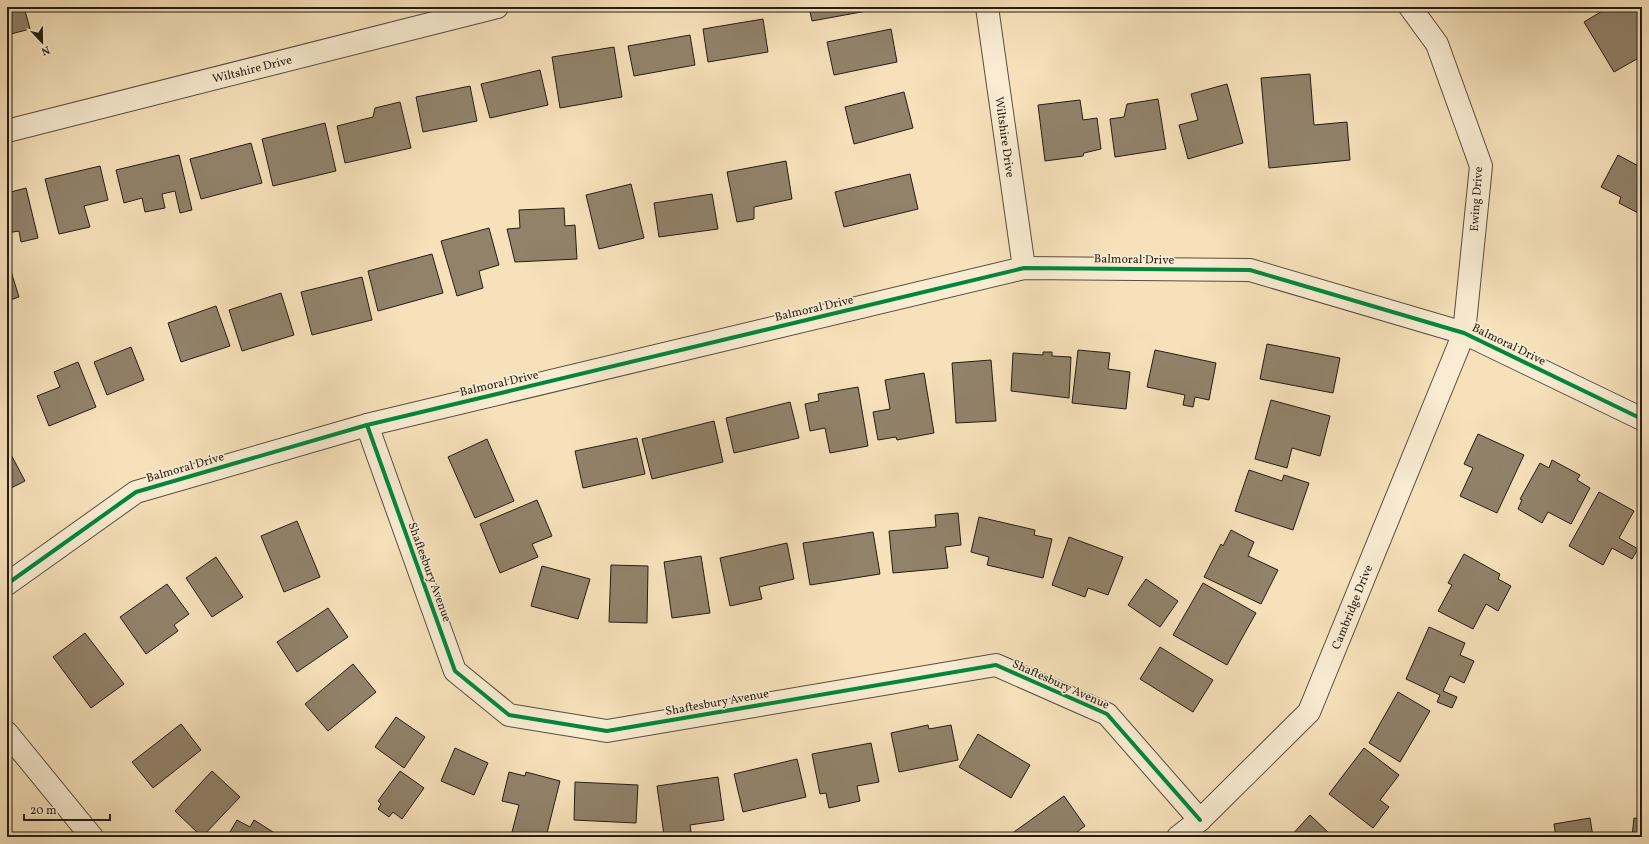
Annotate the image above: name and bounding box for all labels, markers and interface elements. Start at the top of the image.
north arrow [22,22,62,62]
text: N [39,41,52,58]
street label: Wiltshire Drive [211,52,294,88]
street label: Wiltshire Drive [990,96,1018,179]
street label: Ewing Drive [1467,166,1487,232]
street label: Balmoral Drive [1094,251,1175,269]
street label: Balmoral Drive [773,292,855,326]
street label: Balmoral Drive [1469,320,1548,370]
street label: Balmoral Drive [458,367,540,401]
street label: Balmoral Drive [144,449,226,487]
street label: Shaftesbury Avenue [404,520,455,625]
street label: Cambridge Drive [1329,562,1377,652]
street label: Shaftesbury Avenue [1009,656,1112,714]
street label: Shaftesbury Avenue [664,686,771,720]
scale bar [24,796,110,822]
text: 20 m [30,803,57,819]

